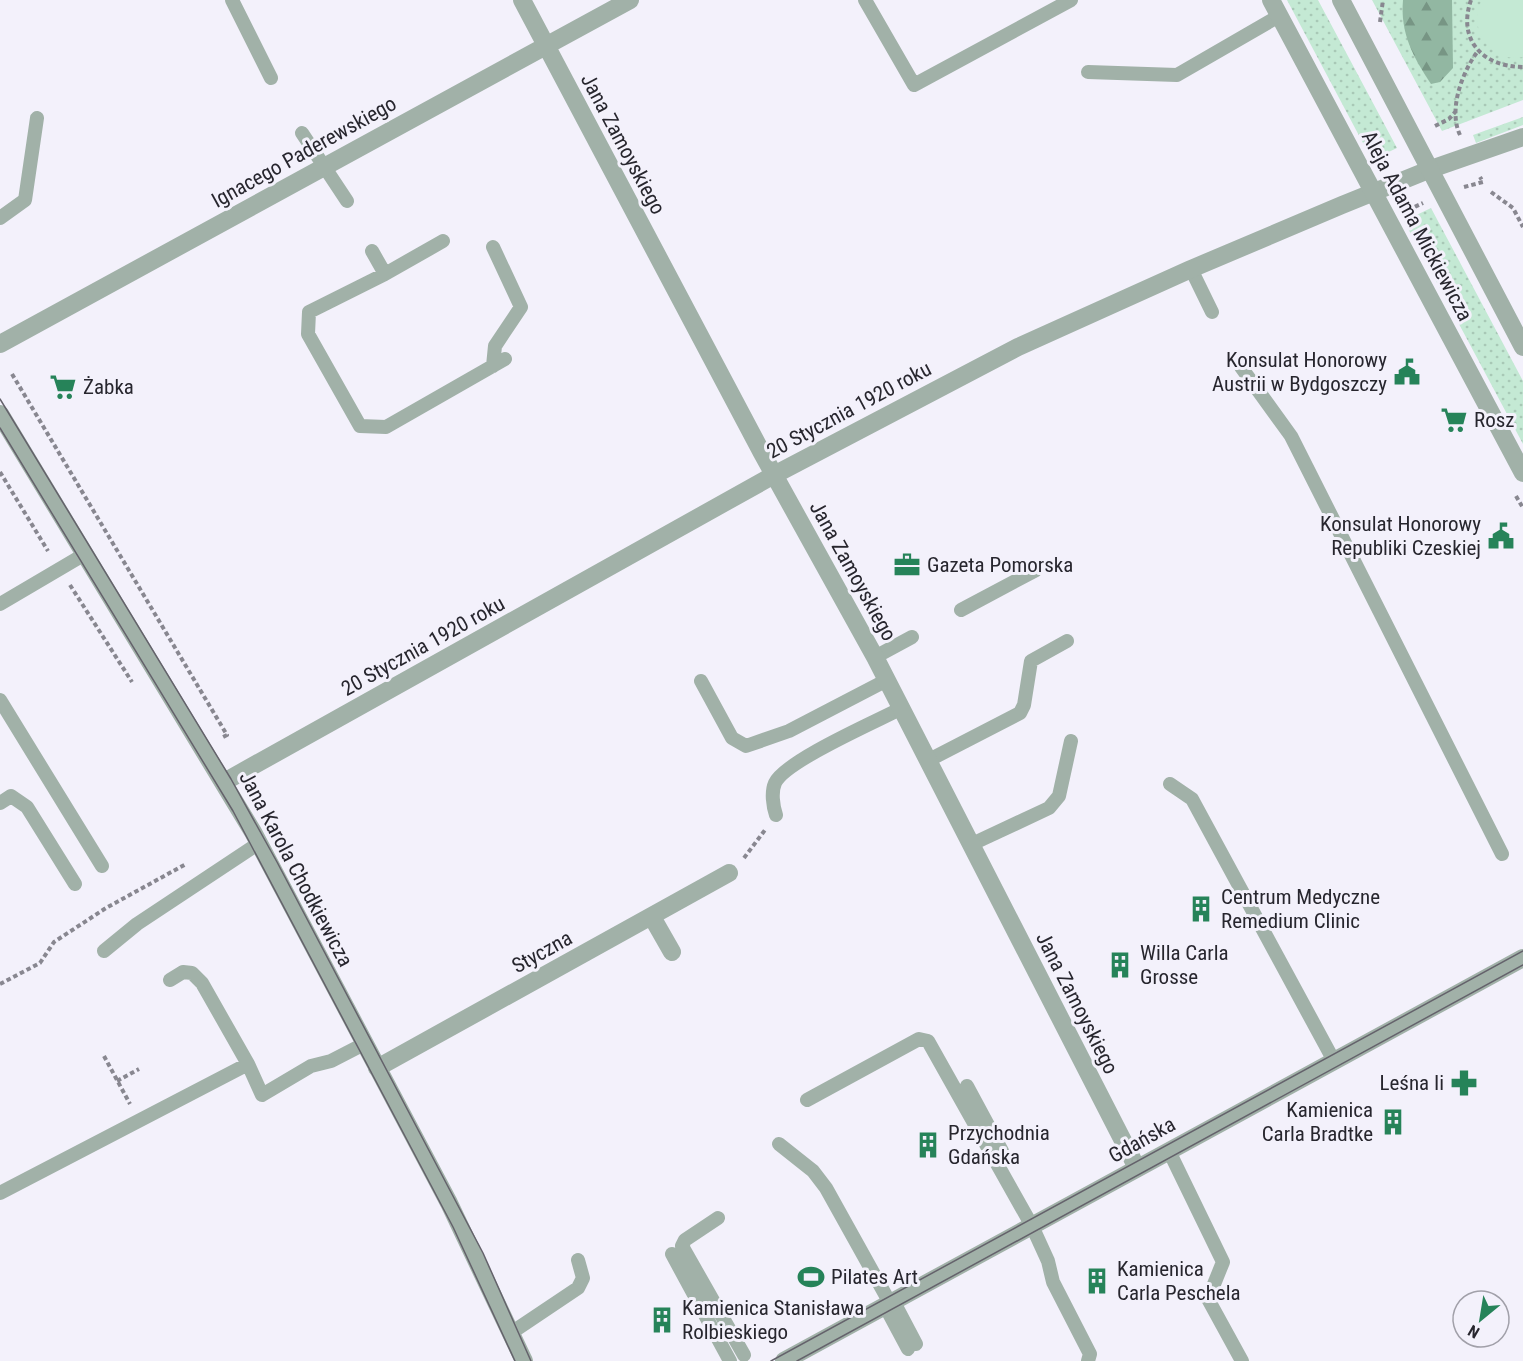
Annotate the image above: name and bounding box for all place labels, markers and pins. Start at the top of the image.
place label: Konsulat Honorowy Austrii w Bydgoszczy [1212,348,1387,396]
public building icon: Konsulat Honorowy Austrii w Bydgoszczy [1392,357,1422,387]
supermarket icon: Żabka [48,372,78,402]
place label: Żabka [83,375,134,399]
supermarket icon: Rosz [1439,405,1469,435]
place label: Rosz [1474,408,1514,432]
place label: Konsulat Honorowy Republiki Czeskiej [1320,512,1481,560]
public building icon: Konsulat Honorowy Republiki Czeskiej [1486,521,1516,551]
office icon: Gazeta Pomorska [892,550,922,580]
place label: Gazeta Pomorska [927,553,1073,577]
place label: Centrum Medyczne Remedium Clinic [1221,885,1380,933]
building icon: Centrum Medyczne Remedium Clinic [1186,894,1216,924]
place label: Willa Carla Grosse [1140,941,1229,989]
building icon: Willa Carla Grosse [1105,950,1135,980]
pharmacy icon: Leśna Ii [1449,1068,1479,1098]
place label: Leśna Ii [1379,1071,1444,1095]
place label: Kamienica Carla Bradtke [1262,1098,1373,1146]
building icon: Kamienica Carla Bradtke [1378,1107,1408,1137]
place label: Przychodnia Gdańska [948,1121,1050,1169]
building icon: Przychodnia Gdańska [913,1130,943,1160]
place label: Kamienica Carla Peschela [1117,1257,1241,1305]
sports icon: Pilates Art [796,1262,826,1292]
place label: Pilates Art [831,1265,918,1289]
building icon: Kamienica Carla Peschela [1082,1266,1112,1296]
place label: Kamienica Stanisława Rolbieskiego [682,1296,864,1344]
building icon: Kamienica Stanisława Rolbieskiego [647,1305,677,1335]

